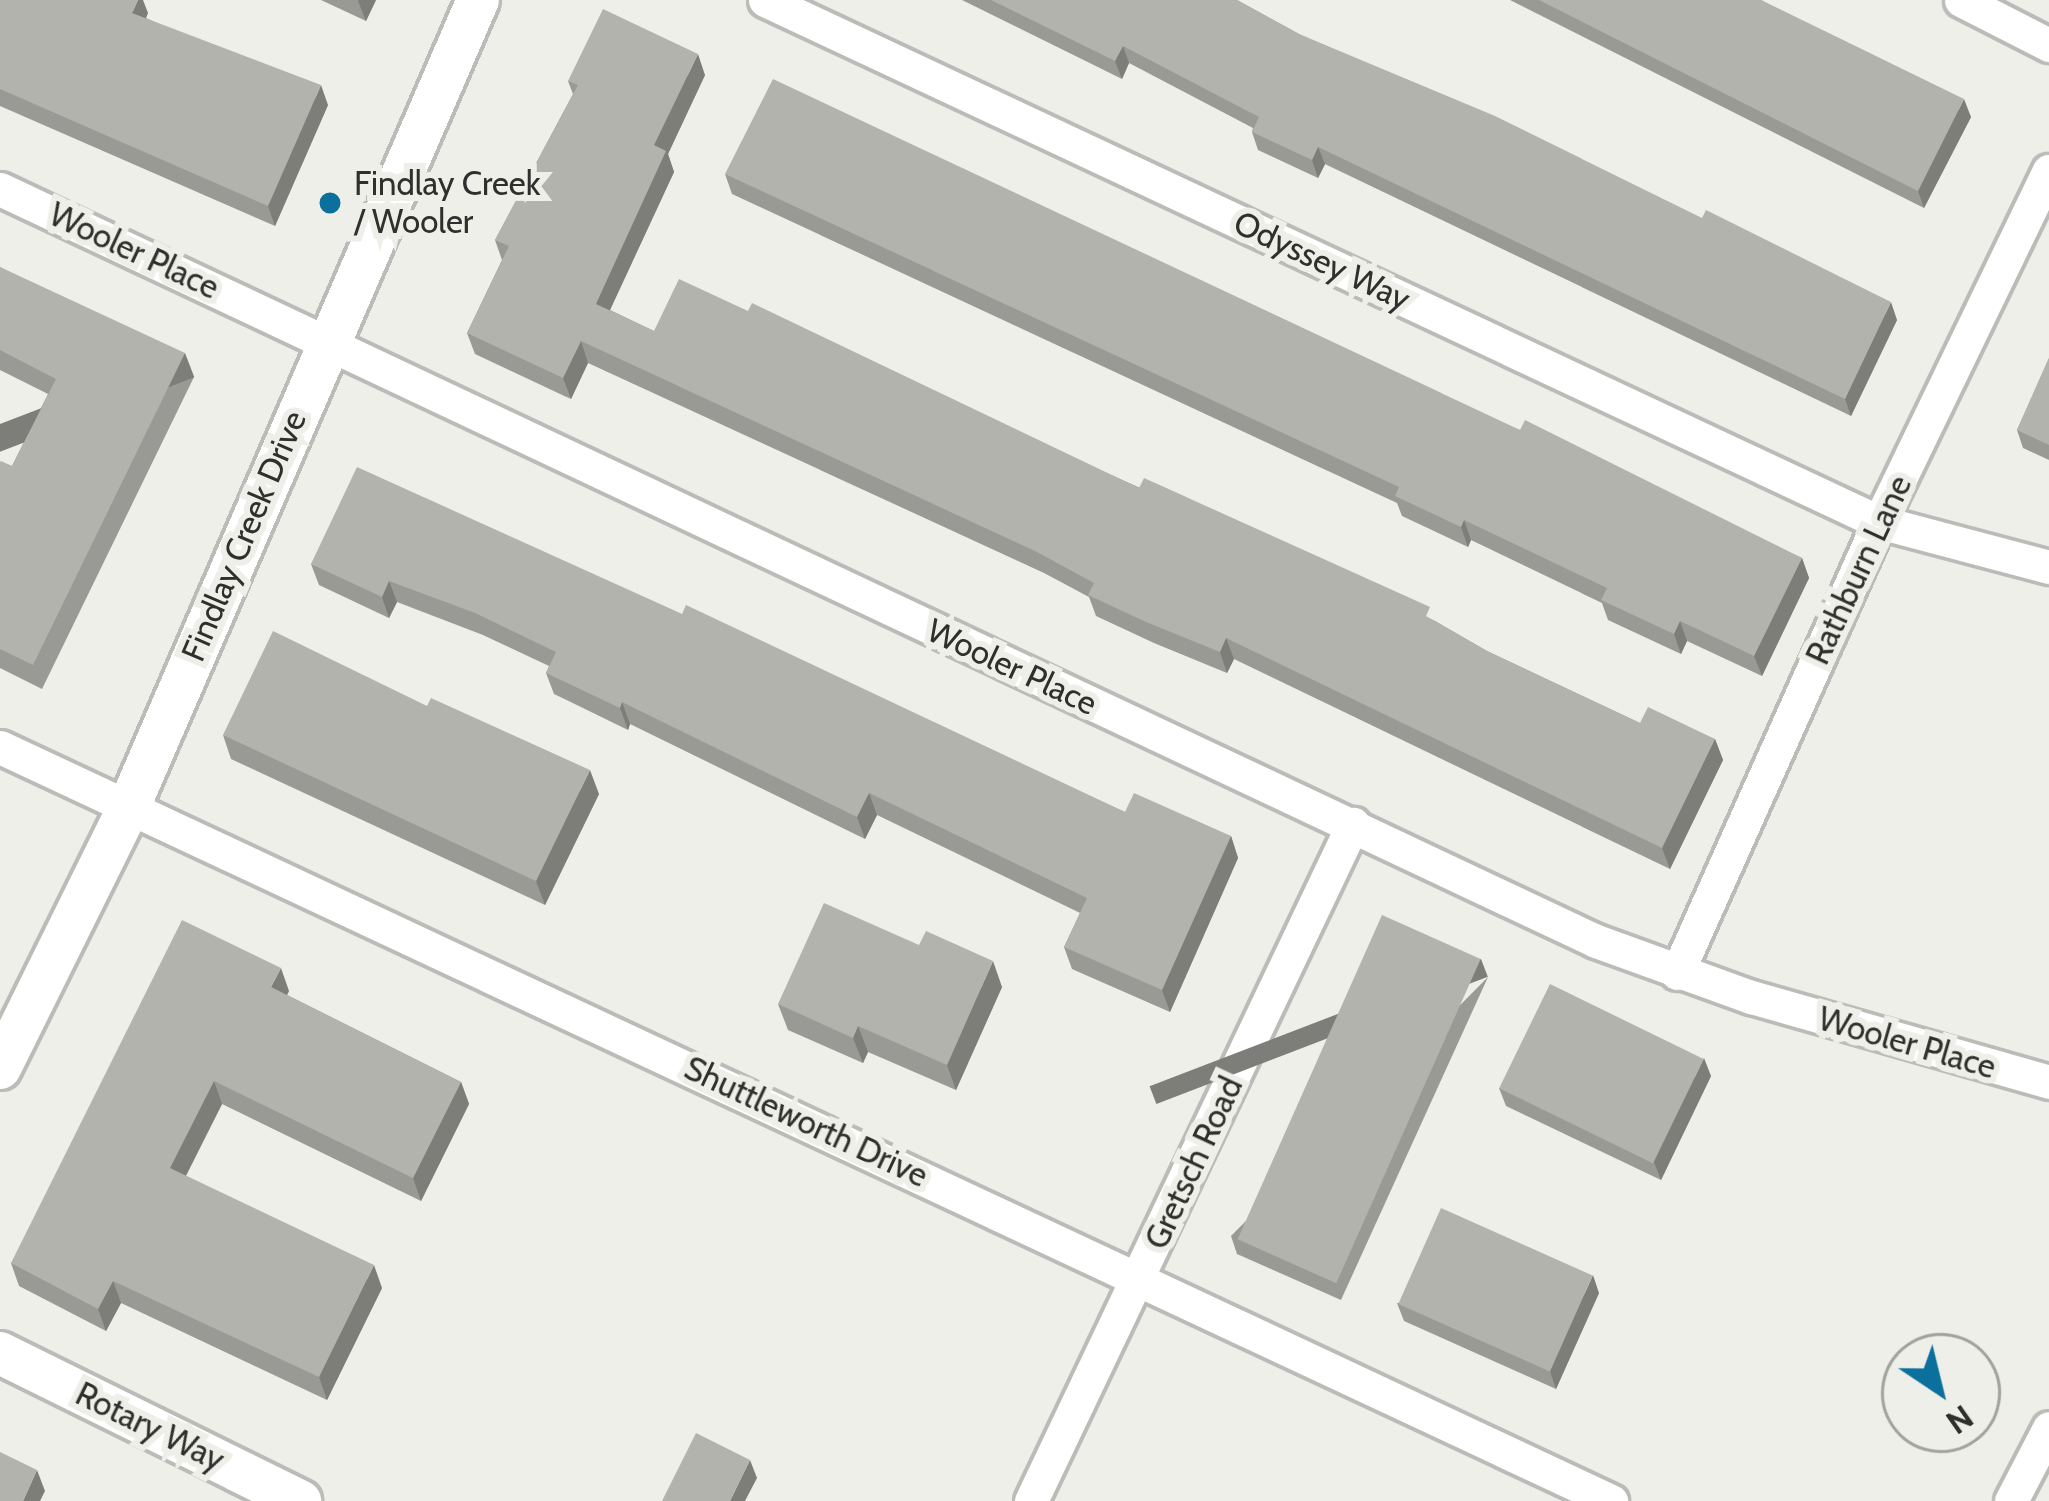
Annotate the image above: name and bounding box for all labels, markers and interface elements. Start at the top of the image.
place label: Findlay Creek / Wooler [354,164,541,242]
marker: Findlay Creek / Wooler [317,190,343,216]
street label: Wooler Place [43,194,225,308]
street label: Odyssey Way [1228,203,1416,319]
street label: Findlay Creek Drive [173,405,315,667]
street label: Rathburn Lane [1798,469,1920,671]
street label: Wooler Place [921,610,1103,724]
street label: Wooler Place [1814,999,2000,1087]
street label: Shuttleworth Drive [678,1048,934,1196]
street label: Gretsch Road [1137,1071,1251,1255]
north arrow [1881,1333,2001,1453]
street label: Rotary Way [69,1374,231,1480]
text: N [1939,1397,1981,1443]

